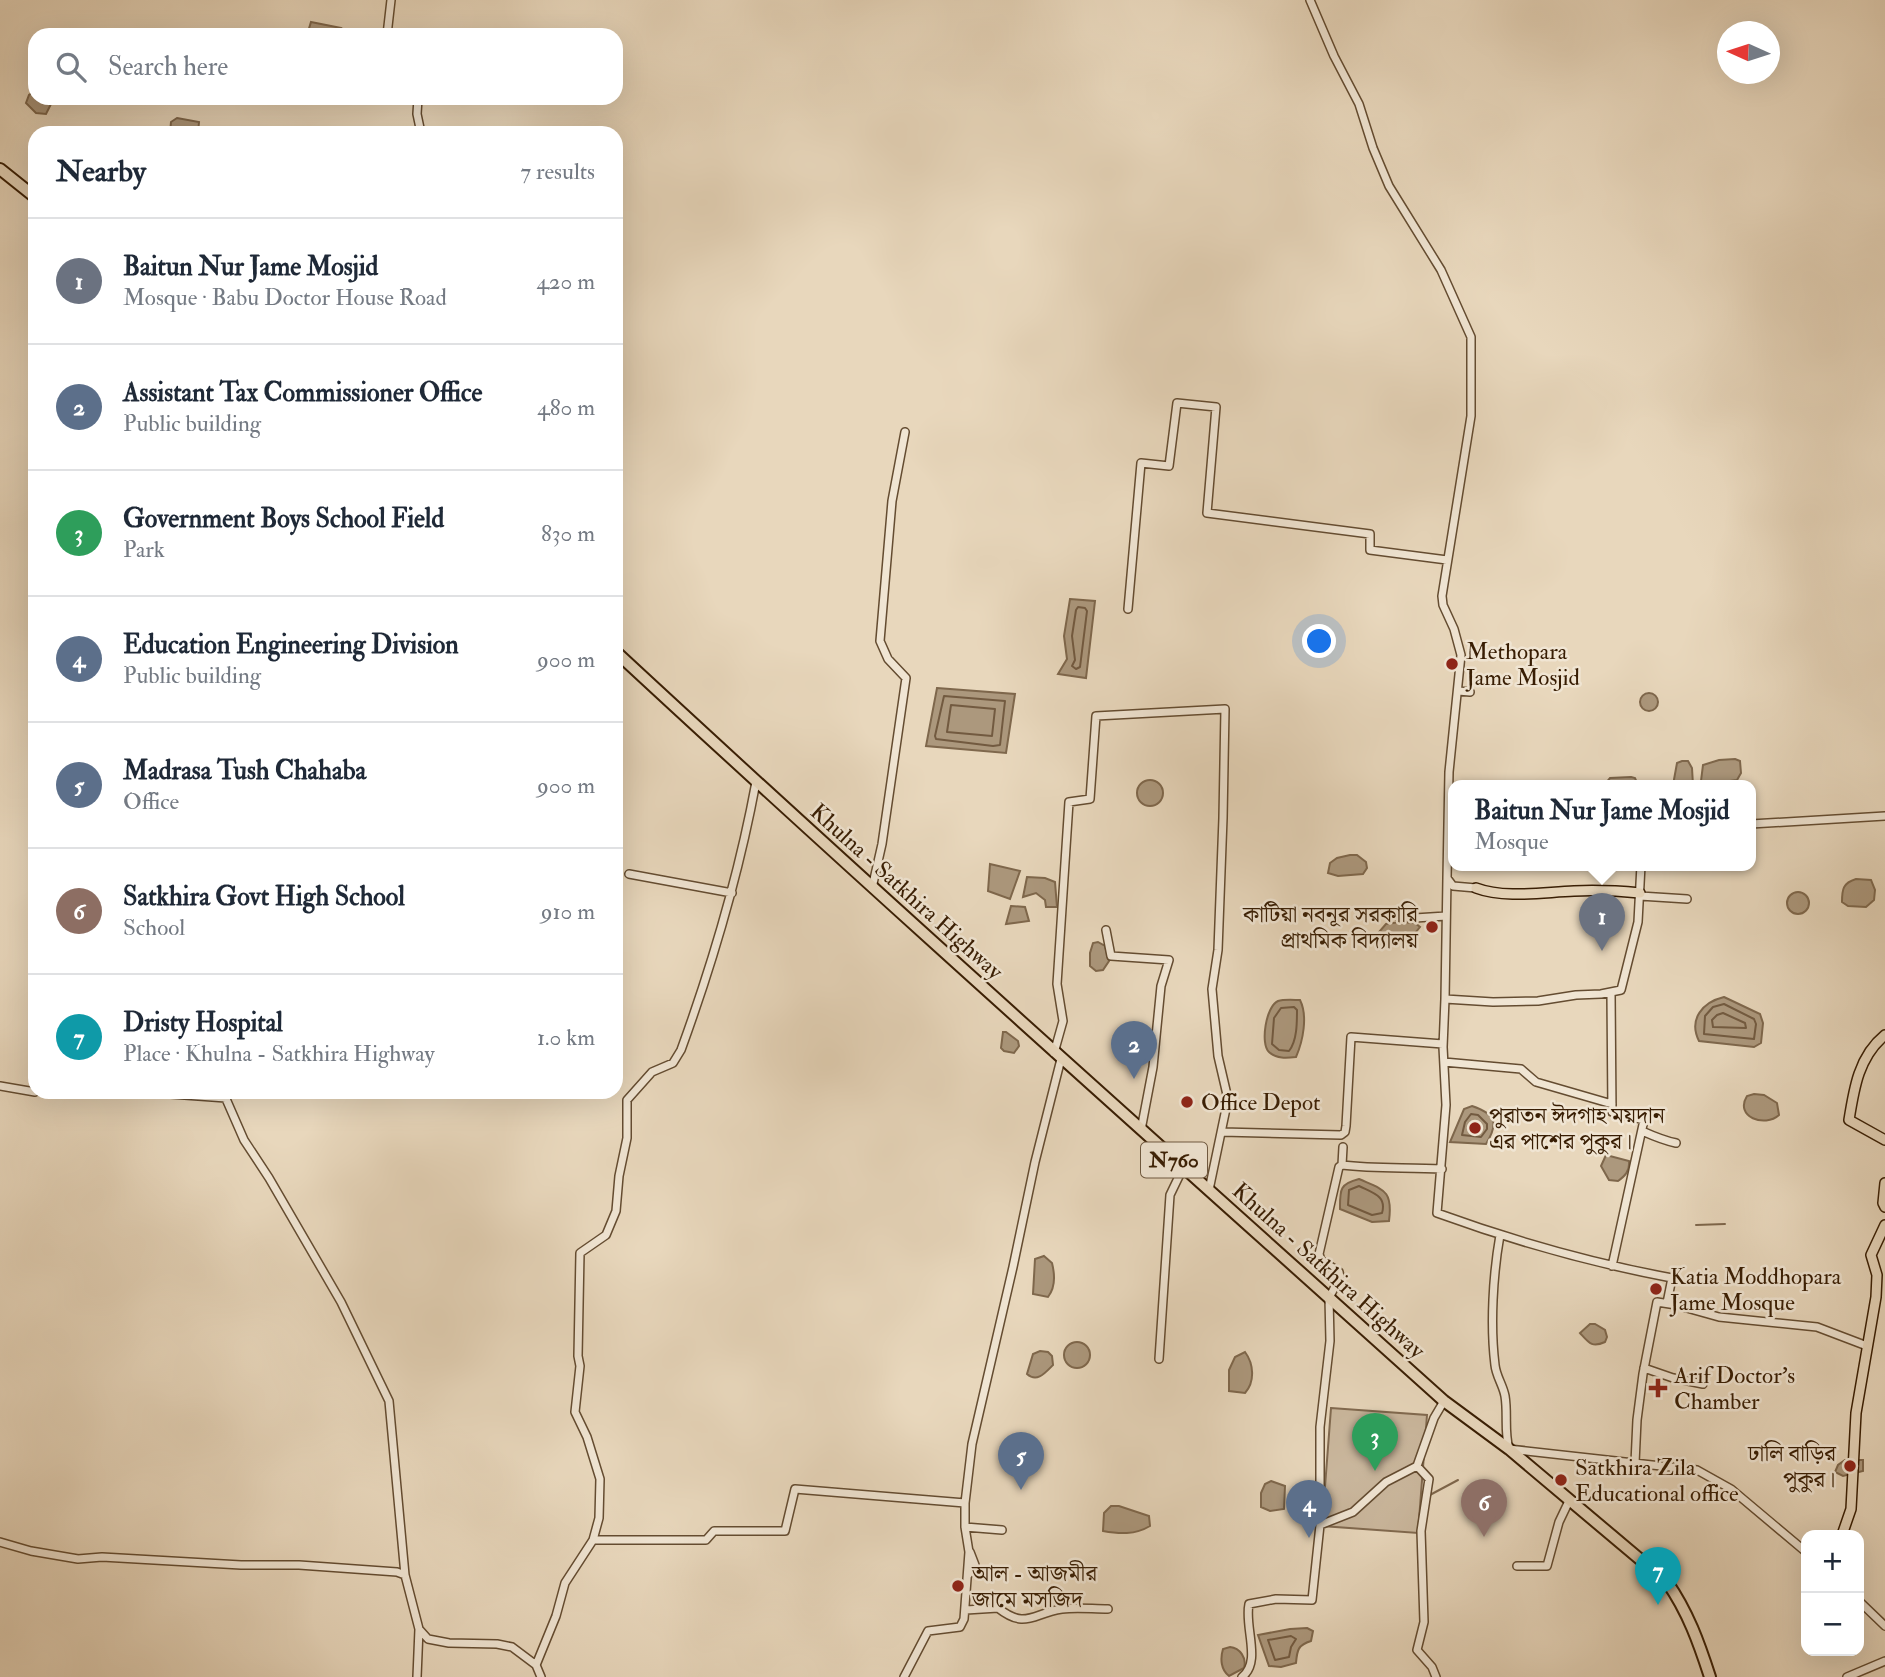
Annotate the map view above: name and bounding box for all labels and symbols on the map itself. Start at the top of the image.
north arrow [1717,21,1780,84]
your location [1302,624,1336,658]
place label: Methopara Jame Mosjid [1465,637,1580,692]
marker: Methopara Jame Mosjid [1444,656,1460,672]
street label: Khulna - Satkhira Highway [804,797,1010,986]
pin: 1 [1579,893,1625,951]
place label: কাটিয়া নবনূর সরকারি প্রাথমিক বিদ্যালয় [1242,900,1419,955]
marker: কাটিয়া নবনূর সরকারি প্রাথমিক বিদ্যালয় [1424,919,1440,935]
pin: 2 [1111,1021,1157,1079]
place label: Office Depot [1201,1088,1321,1118]
marker: Office Depot [1179,1094,1195,1110]
place label: পুরাতন ঈদগাহ ময়দান এর পাশের পুকুর। [1489,1101,1666,1156]
marker: পুরাতন ঈদগাহ ময়দান এর পাশের পুকুর। [1467,1120,1483,1136]
road number: N760 [1141,1142,1207,1178]
street label: Khulna - Satkhira Highway [1226,1176,1432,1365]
place label: Katia Moddhopara Jame Mosque [1669,1262,1842,1317]
marker: Katia Moddhopara Jame Mosque [1648,1281,1664,1297]
place label: Arif Doctor's Chamber [1673,1361,1795,1416]
marker: Arif Doctor's Chamber [1648,1378,1668,1398]
pin: 3 [1352,1413,1398,1471]
pin: 5 [998,1432,1044,1490]
place label: ঢালি বাড়ির পুকুর। [1747,1439,1837,1494]
place label: Satkhira Zila Educational office [1575,1453,1739,1508]
marker: ঢালি বাড়ির পুকুর। [1842,1458,1858,1474]
marker: Satkhira Zila Educational office [1553,1472,1569,1488]
pin: 6 [1461,1479,1507,1537]
pin: 4 [1286,1480,1332,1538]
pin: 7 [1635,1547,1681,1605]
place label: আল - আজমীর জামে মসজিদ [971,1559,1099,1614]
marker: আল - আজমীর জামে মসজিদ [950,1578,966,1594]

